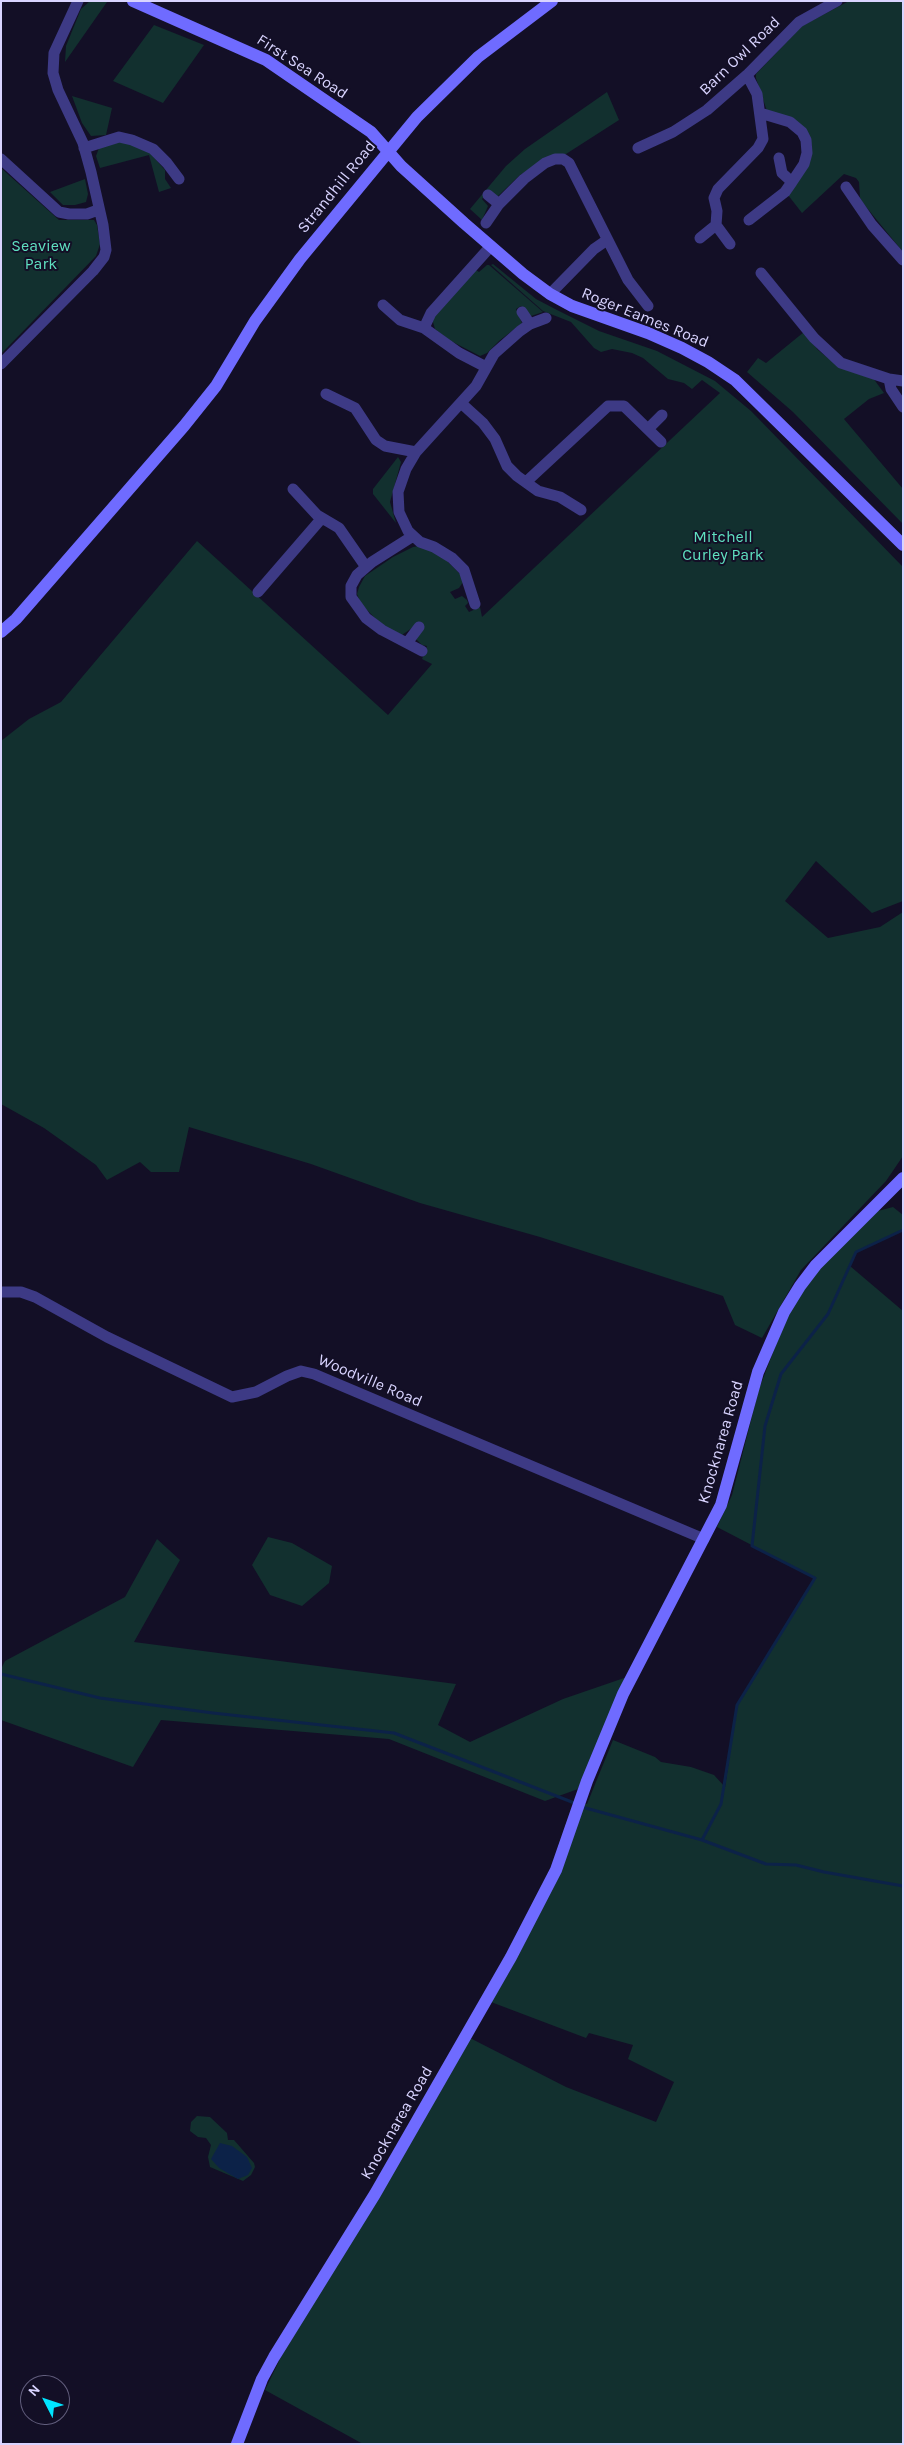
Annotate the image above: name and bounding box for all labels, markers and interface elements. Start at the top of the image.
street label: Barn Owl Road [696,13,784,99]
street label: First Sea Road [253,30,351,104]
street label: Strandhill Road [294,137,380,237]
park label: Seaview Park [11,236,71,274]
street label: Roger Eames Road [579,284,711,352]
park label: Mitchell Curley Park [682,527,764,565]
street label: Woodville Road [315,1350,425,1412]
street label: Knocknarea Road [694,1378,748,1506]
street label: Knocknarea Road [357,2063,437,2183]
north arrow [20,2375,70,2425]
text: N [24,2381,44,2400]

